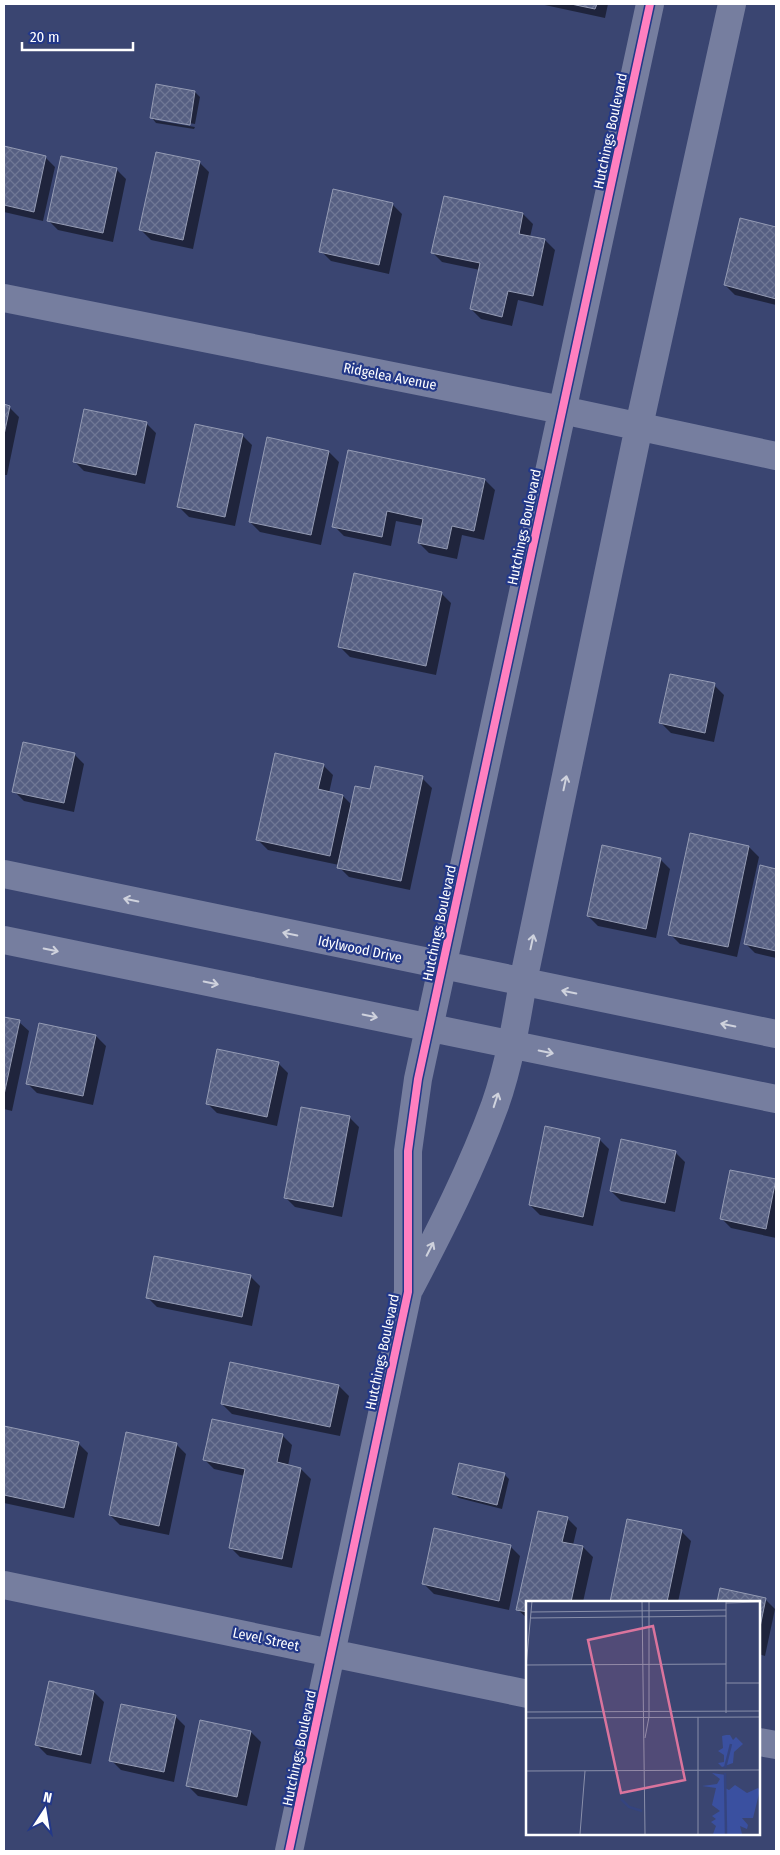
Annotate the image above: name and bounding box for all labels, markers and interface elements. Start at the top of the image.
scale bar [22,20,134,52]
text: 20 m [30,28,60,46]
street label: Hutchings Boulevard [590,72,631,191]
street label: Ridgelea Avenue [342,359,438,394]
street label: Hutchings Boulevard [504,468,545,587]
one-way arrow [561,775,570,791]
street label: Hutchings Boulevard [419,864,460,983]
one-way arrow [124,895,140,905]
one-way arrow [283,929,299,938]
street label: Idylwood Drive [316,932,404,967]
one-way arrow [527,934,537,950]
one-way arrow [43,946,59,955]
one-way arrow [202,979,218,988]
one-way arrow [562,987,578,996]
one-way arrow [361,1012,377,1021]
one-way arrow [721,1019,737,1029]
one-way arrow [538,1047,554,1057]
one-way arrow [492,1092,502,1108]
one-way arrow [425,1241,435,1256]
street label: Hutchings Boulevard [362,1293,403,1412]
inset map [526,1601,760,1835]
street label: Level Street [231,1624,301,1655]
street label: Hutchings Boulevard [279,1689,320,1808]
north arrow [20,1785,70,1835]
text: N [42,1789,53,1807]

